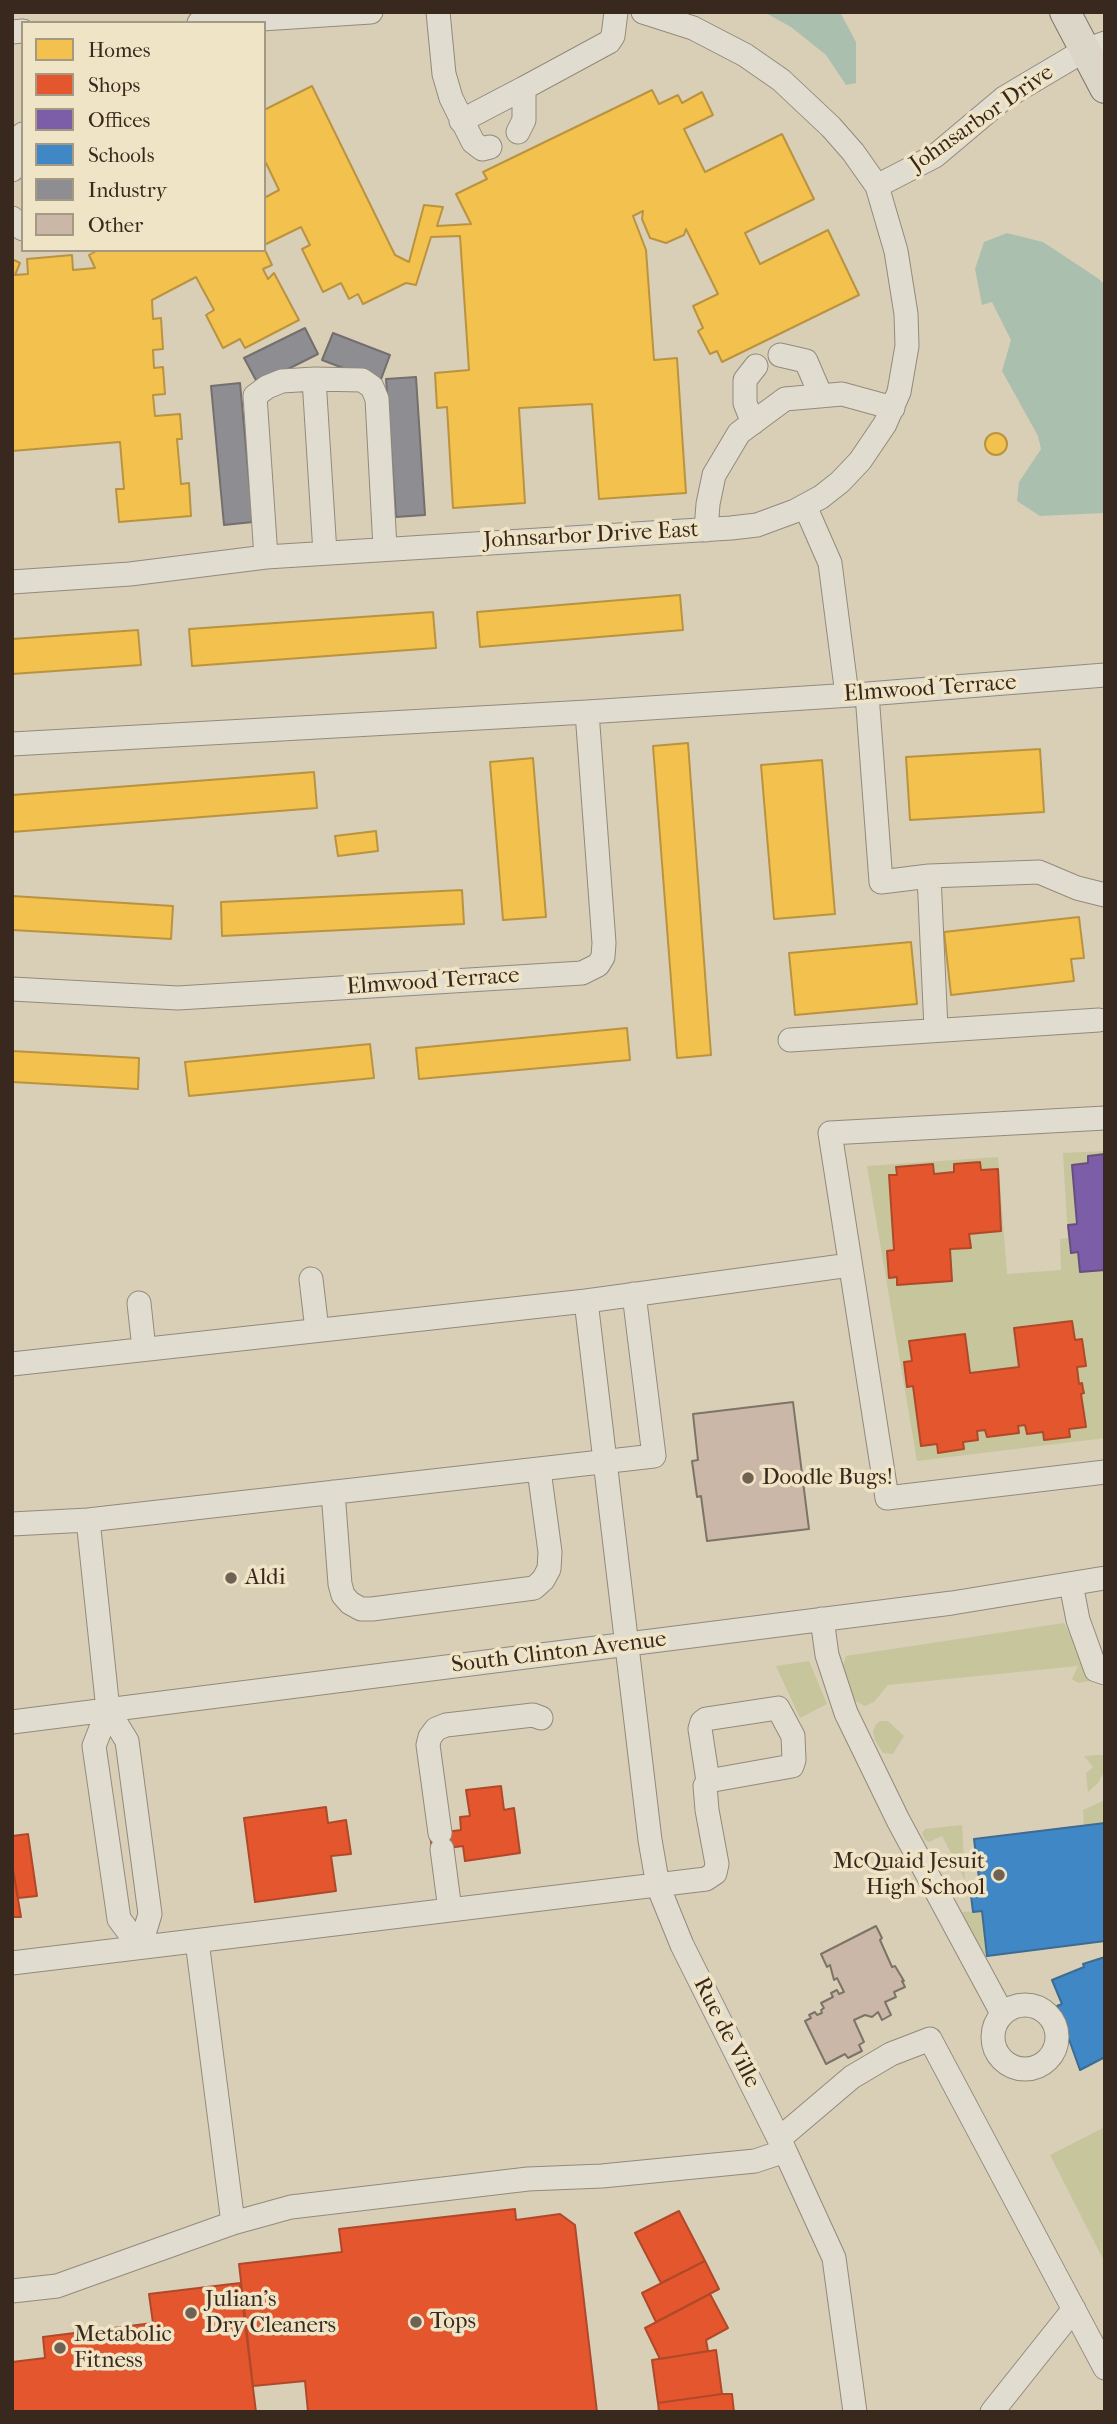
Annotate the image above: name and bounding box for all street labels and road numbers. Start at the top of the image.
street label: Johnsarbor Drive [905,59,1059,179]
street label: Johnsarbor Drive East [483,517,699,555]
street label: Elmwood Terrace [843,669,1017,709]
street label: Elmwood Terrace [346,962,520,1002]
street label: South Clinton Avenue [450,1626,668,1680]
street label: Rue de Ville [686,1973,766,2093]

